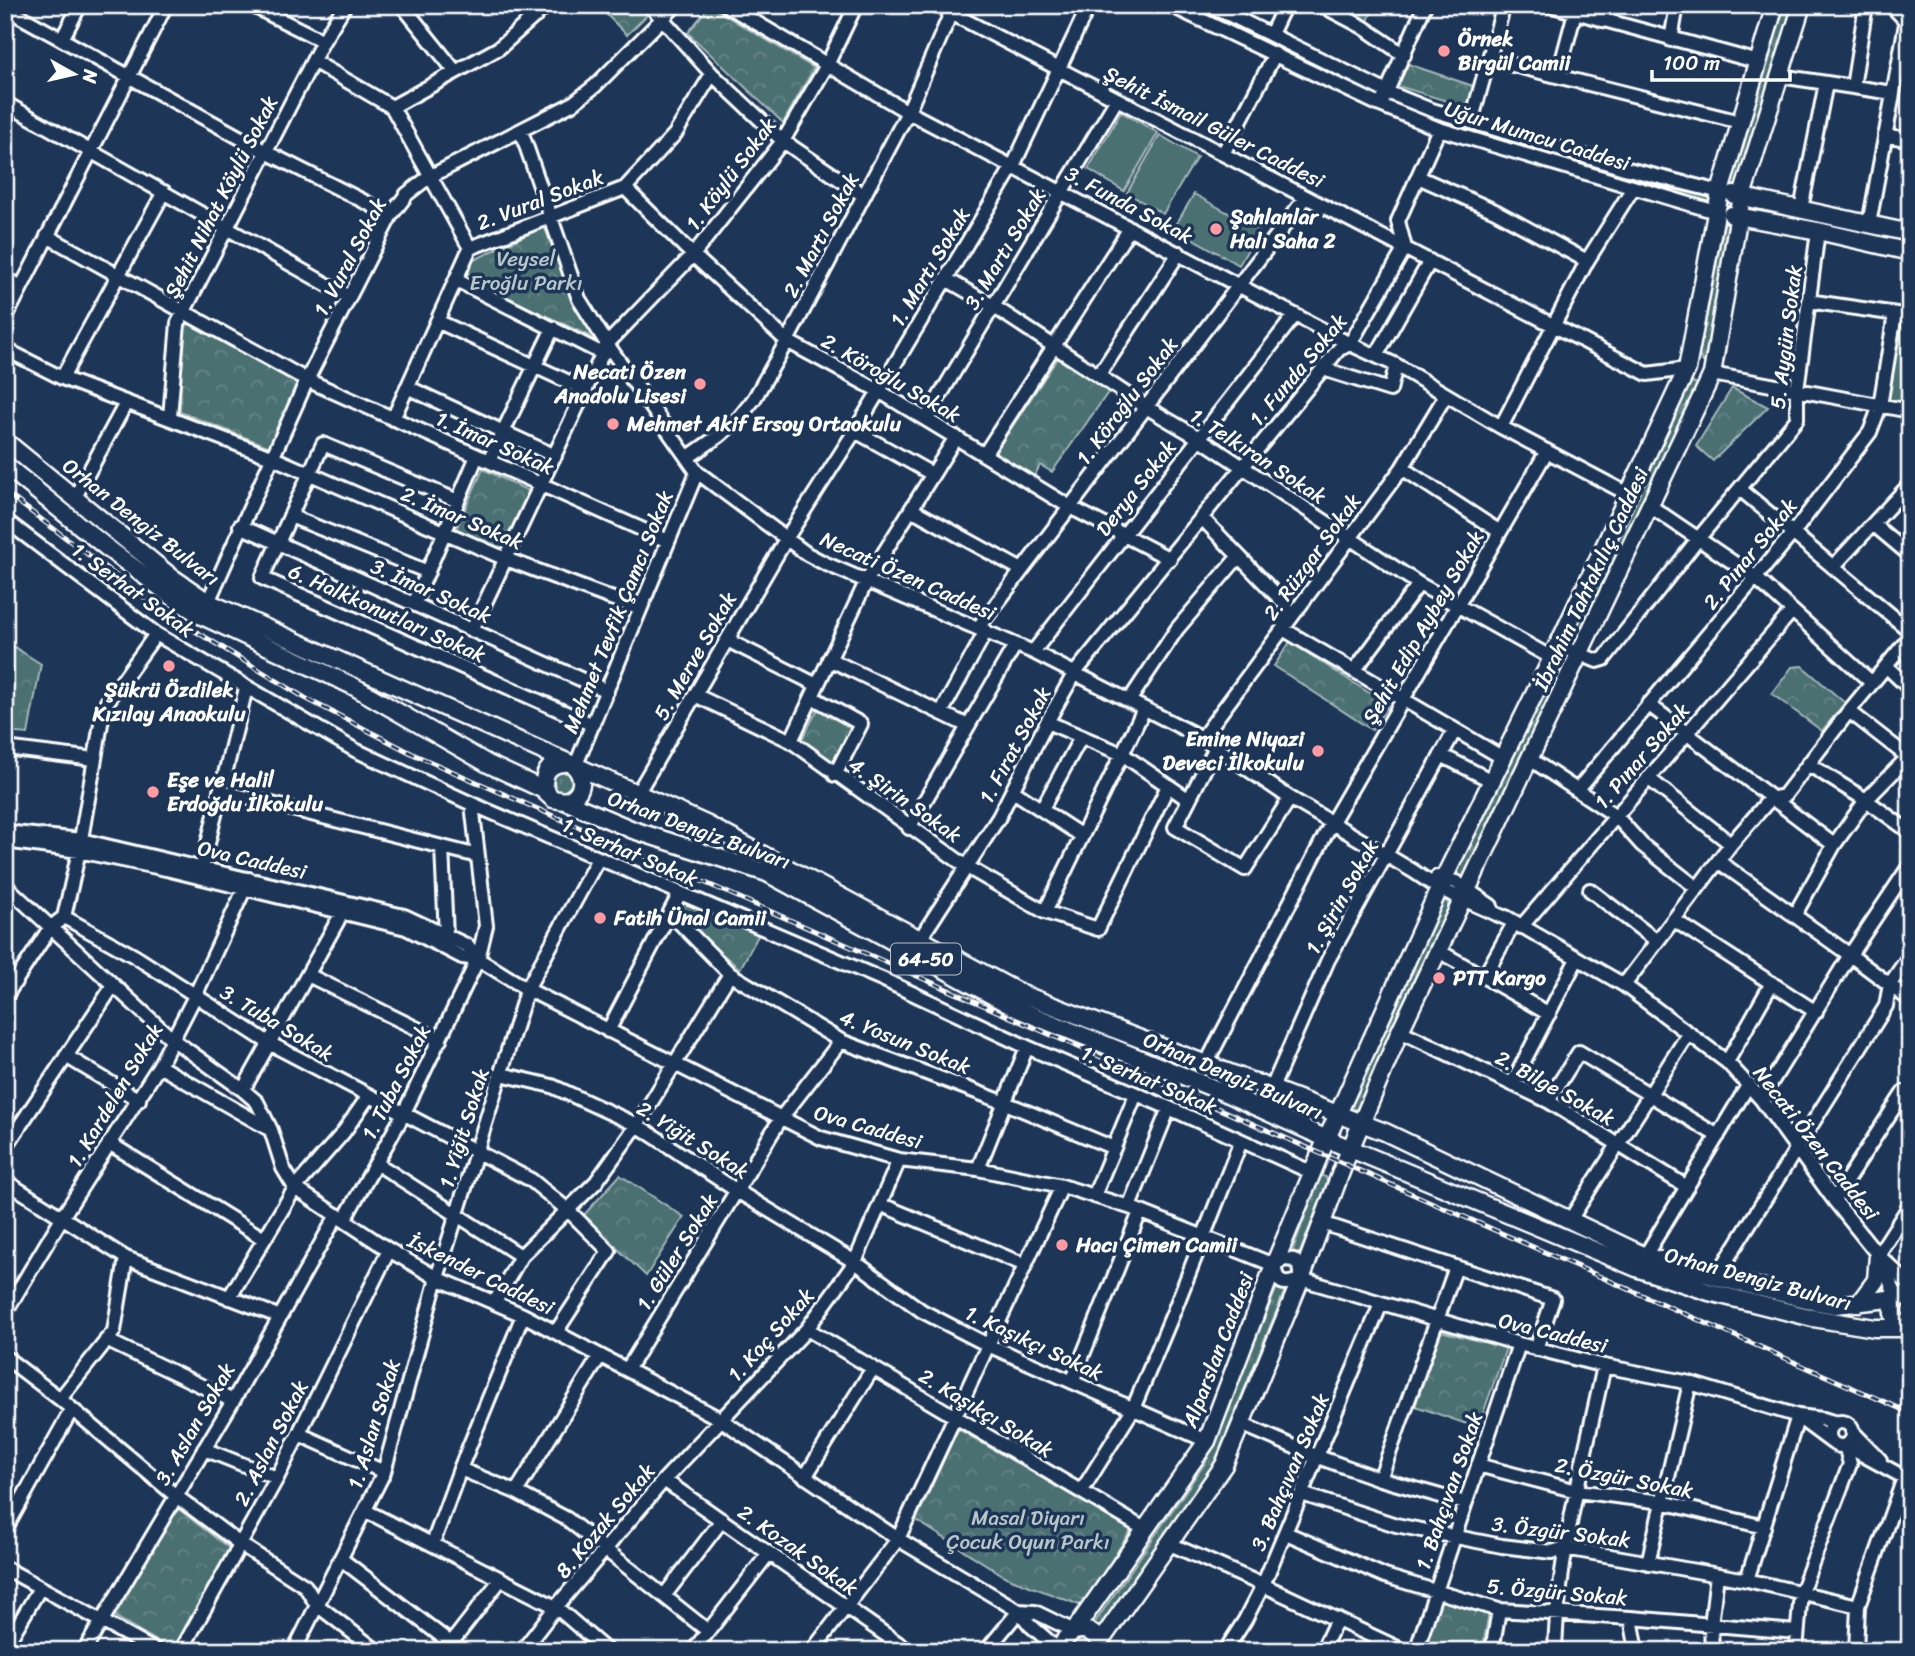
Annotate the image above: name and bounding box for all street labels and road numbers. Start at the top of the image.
street label: Şehit İsmail Güler Caddesi [1097,55,1332,200]
street label: Şehit Nihat Köylü Sokak [153,89,289,305]
street label: Uğur Mumcu Caddesi [1439,90,1636,183]
street label: 1. Köylü Sokak [675,108,787,239]
street label: 3. Funda Sokak [1058,155,1201,255]
street label: 2. Vural Sokak [471,158,610,242]
street label: 2. Martı Sokak [772,165,870,305]
street label: 3. Martı Sokak [953,181,1057,317]
street label: 1. Vural Sokak [303,190,398,323]
street label: 1. Martı Sokak [879,200,981,334]
street label: 5. Aygün Sokak [1758,263,1814,411]
street label: 1. Funda Sokak [1239,304,1358,435]
street label: 2. Köroğlu Sokak [814,322,969,434]
street label: 1. Köroğlu Sokak [1066,328,1189,474]
street label: 1. Telkıran Sokak [1182,397,1335,515]
street label: 1. İmar Sokak [429,400,561,486]
street label: Derya Sokak [1086,430,1187,545]
street label: Orhan Dengiz Bulvarı [54,448,229,596]
street label: İbrahim Tahtakılıç Caddesi [1522,460,1660,698]
street label: 2. İmar Sokak [395,475,530,561]
street label: Mehmet Tevfik Çamcı Sokak [552,484,684,740]
street label: 2. Rüzgar Sokak [1253,485,1371,629]
street label: 2. Pınar Sokak [1693,489,1808,618]
street label: Necati Özen Caddesi [814,520,1003,632]
street label: Şehit Edip Aybey Sokak [1352,522,1494,732]
street label: 1. Serhat Sokak [63,532,203,648]
street label: 3. İmar Sokak [364,547,498,635]
street label: 6. Halkkonutları Sokak [282,552,492,674]
street label: 5. Merve Sokak [643,584,748,728]
street label: 1. Fırat Sokak [968,679,1062,811]
street label: 1. Pınar Sokak [1584,693,1700,818]
street label: 4. Şirin Sokak [840,747,970,854]
street label: Orhan Dengiz Bulvarı [602,779,796,881]
street label: 1. Serhat Sokak [556,806,704,898]
street label: Ova Caddesi [194,829,311,891]
street label: 1. Şirin Sokak [1294,831,1390,962]
road number: 64-50 [891,944,961,974]
street label: 3. Tuba Sokak [212,974,342,1072]
street label: 4. Yosun Sokak [833,998,977,1086]
street label: 1. Kardelen Sokak [56,1015,174,1175]
street label: 1. Tuba Sokak [351,1017,441,1147]
street label: Orhan Dengiz Bulvarı [1137,1021,1329,1131]
street label: 1. Serhat Sokak [1075,1034,1223,1126]
street label: 2. Bilge Sokak [1488,1039,1623,1137]
street label: Necati Özen Caddesi [1743,1057,1890,1230]
street label: 1. Yiğit Sokak [428,1063,500,1193]
street label: 2. Yiğit Sokak [629,1090,757,1190]
street label: Ova Caddesi [810,1093,928,1161]
street label: 1. Güler Sokak [626,1185,729,1318]
street label: İskender Caddesi [400,1222,562,1327]
street label: Orhan Dengiz Bulvarı [1660,1236,1856,1322]
street label: Alparslan Caddesi [1171,1265,1266,1434]
street label: 1. Koç Sokak [718,1279,824,1391]
street label: 1. Kaşıkçı Sokak [958,1294,1110,1392]
street label: Ova Caddesi [1495,1301,1612,1365]
street label: 1. Aslan Sokak [336,1354,412,1494]
street label: 3. Aslan Sokak [144,1355,246,1493]
street label: 2. Kaşıkçı Sokak [911,1357,1061,1469]
street label: 2. Aslan Sokak [223,1373,319,1513]
street label: 3. Bahçıvan Sokak [1240,1386,1341,1557]
street label: 1. Bahçıvan Sokak [1404,1406,1494,1576]
street label: 2. Özgür Sokak [1552,1446,1696,1510]
street label: 8. Kozak Sokak [545,1454,666,1587]
street label: 2. Kozak Sokak [729,1494,867,1606]
street label: 3. Özgür Sokak [1489,1505,1633,1559]
street label: 5. Özgür Sokak [1485,1567,1629,1617]

